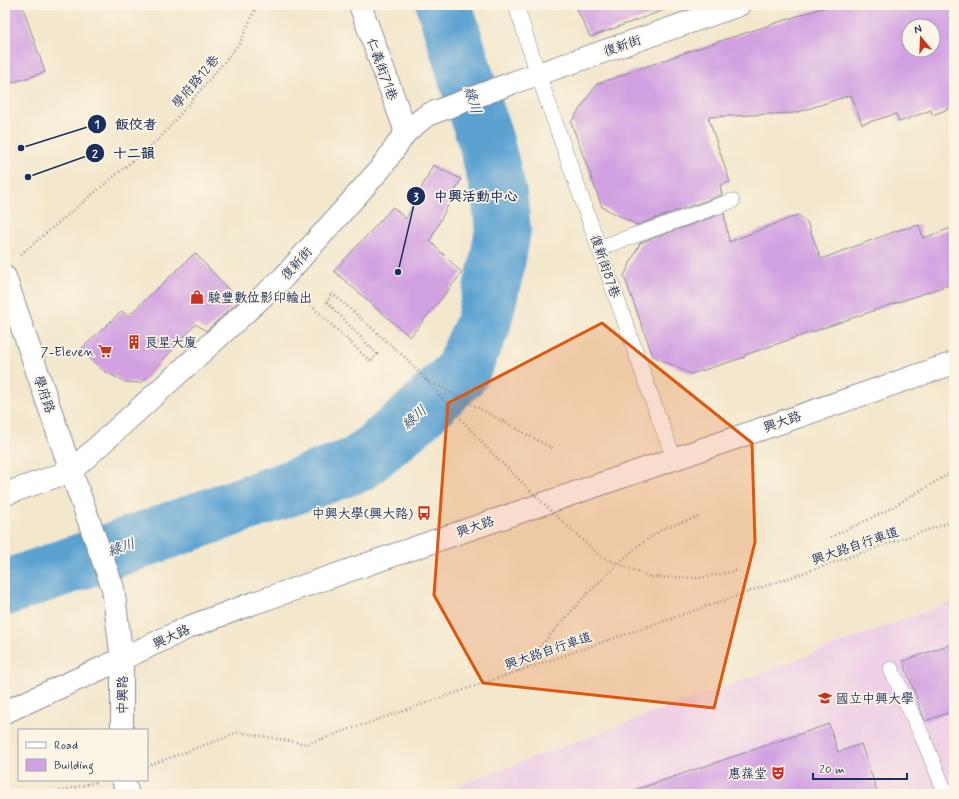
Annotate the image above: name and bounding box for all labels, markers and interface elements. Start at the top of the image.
north arrow [901,18,941,58]
text: N [912,22,924,37]
street label: 復新街 [601,32,644,61]
street label: 仁義街71巷 [362,36,401,103]
street label: 學府路12巷 [169,52,223,112]
water label: 綠川 [459,84,485,117]
callout: 飯佼者 [87,111,165,137]
text: 飯佼者 [115,116,157,134]
text: 1 [94,117,100,133]
callout: 十二韻 [85,140,163,166]
text: 十二韻 [113,145,155,163]
text: 2 [92,147,98,163]
callout: 中興活動中心 [406,183,526,209]
text: 中興活動中心 [434,188,518,206]
text: 3 [413,190,419,206]
street label: 復新街87巷 [586,233,623,300]
street label: 復新街 [278,244,316,284]
shop icon: 駿豐數位影印輸出 [189,289,205,305]
place label: 駿豐數位影印輸出 [208,290,312,307]
building icon: 良星大廈 [126,334,142,350]
place label: 良星大廈 [145,335,197,352]
supermarket icon: 7-Eleven [97,343,113,359]
place label: 7-Eleven [41,344,94,361]
street label: 學府路 [29,373,58,416]
water label: 綠川 [398,401,432,434]
street label: 興大路 [761,408,804,437]
bus stop icon: 中興大學(興大路) [416,505,432,521]
place label: 中興大學(興大路) [312,506,413,523]
street label: 興大路 [454,513,497,542]
street label: 興大路自行車道 [810,524,901,569]
water label: 綠川 [105,535,138,561]
street label: 興大路 [150,621,193,653]
street label: 興大路自行車道 [503,629,594,674]
street label: 中興路 [115,675,132,715]
school or university icon: 國立中興大學 [817,690,833,706]
place label: 國立中興大學 [836,691,914,708]
legend [18,729,148,781]
text: Road [54,738,78,754]
scale bar [813,755,907,781]
text: Building [54,758,94,775]
text: 20 m [819,762,845,778]
theatre icon: 惠蓀堂 [770,765,786,781]
place label: 惠蓀堂 [728,766,767,783]

